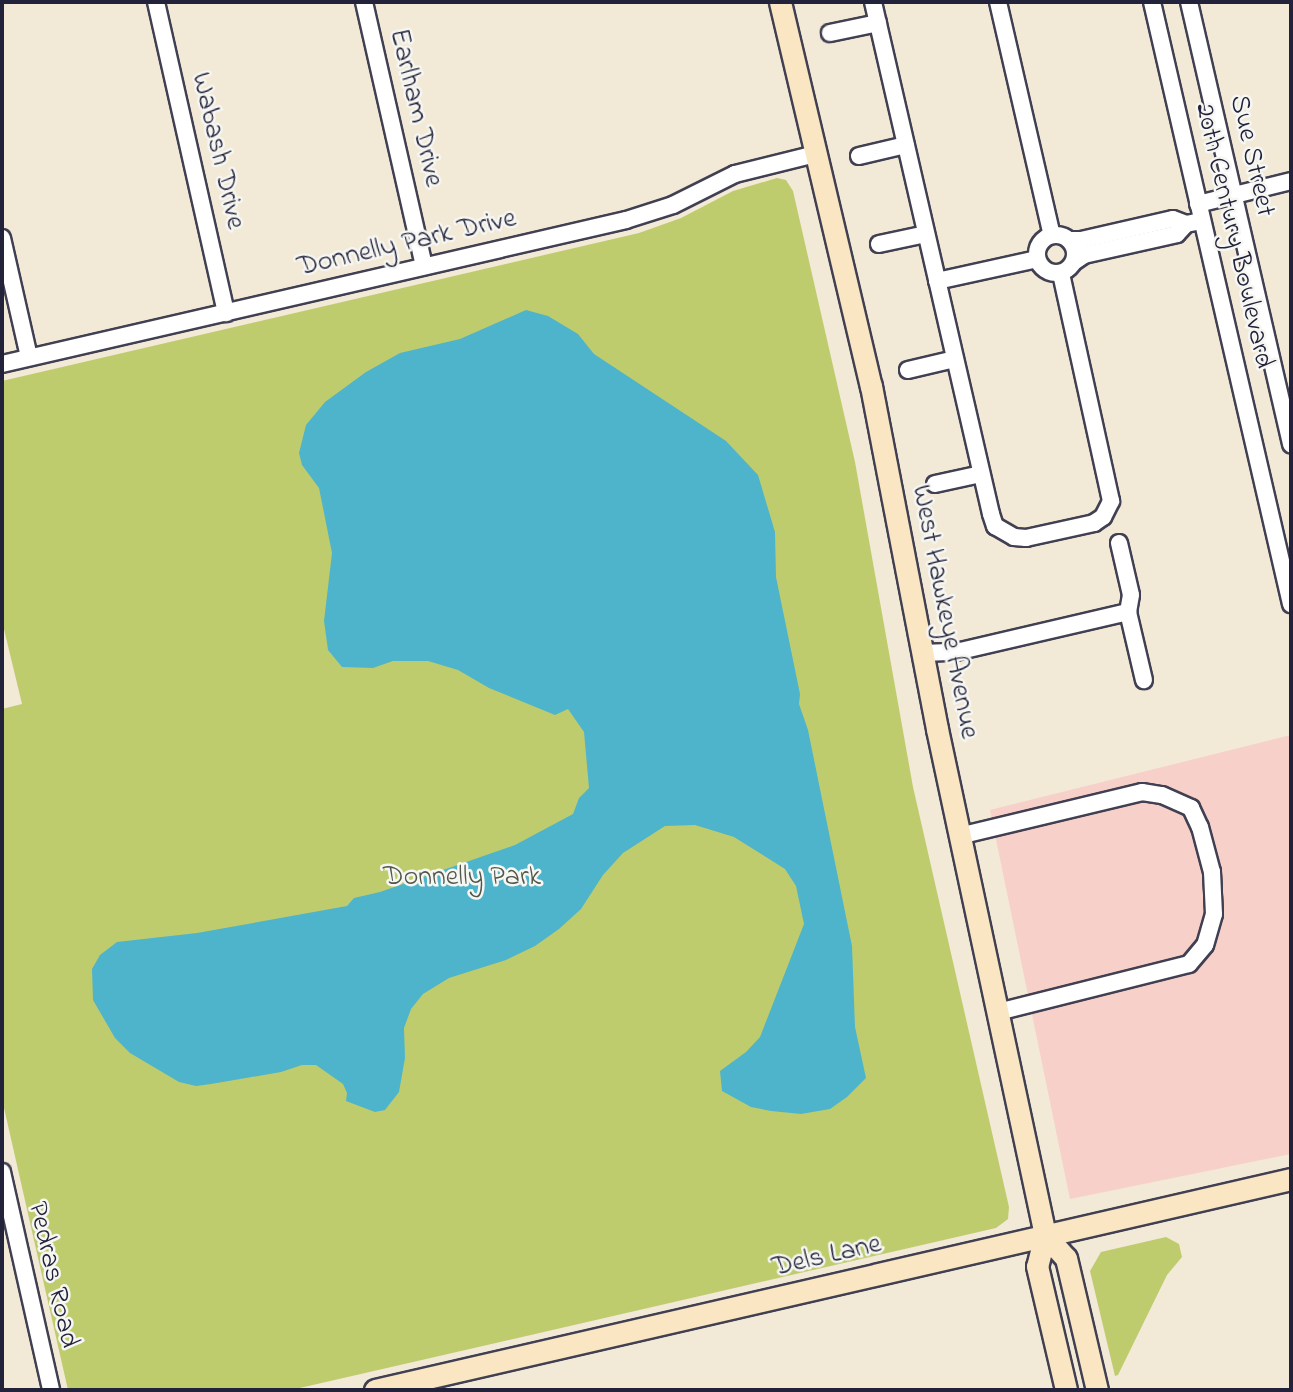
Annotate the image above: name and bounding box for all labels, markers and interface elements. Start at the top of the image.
street label: Earlham Drive [381,26,449,190]
street label: Wabash Drive [183,69,251,233]
street label: Sue Street [1221,92,1281,220]
street label: 20th Century Boulevard [1186,100,1280,372]
street label: Donnelly Park Drive [294,203,520,285]
street label: West Hawkeye Avenue [903,482,985,742]
park label: Donnelly Park [383,861,541,895]
street label: Pedras Road [19,1199,85,1351]
street label: Dels Lane [769,1228,885,1286]

